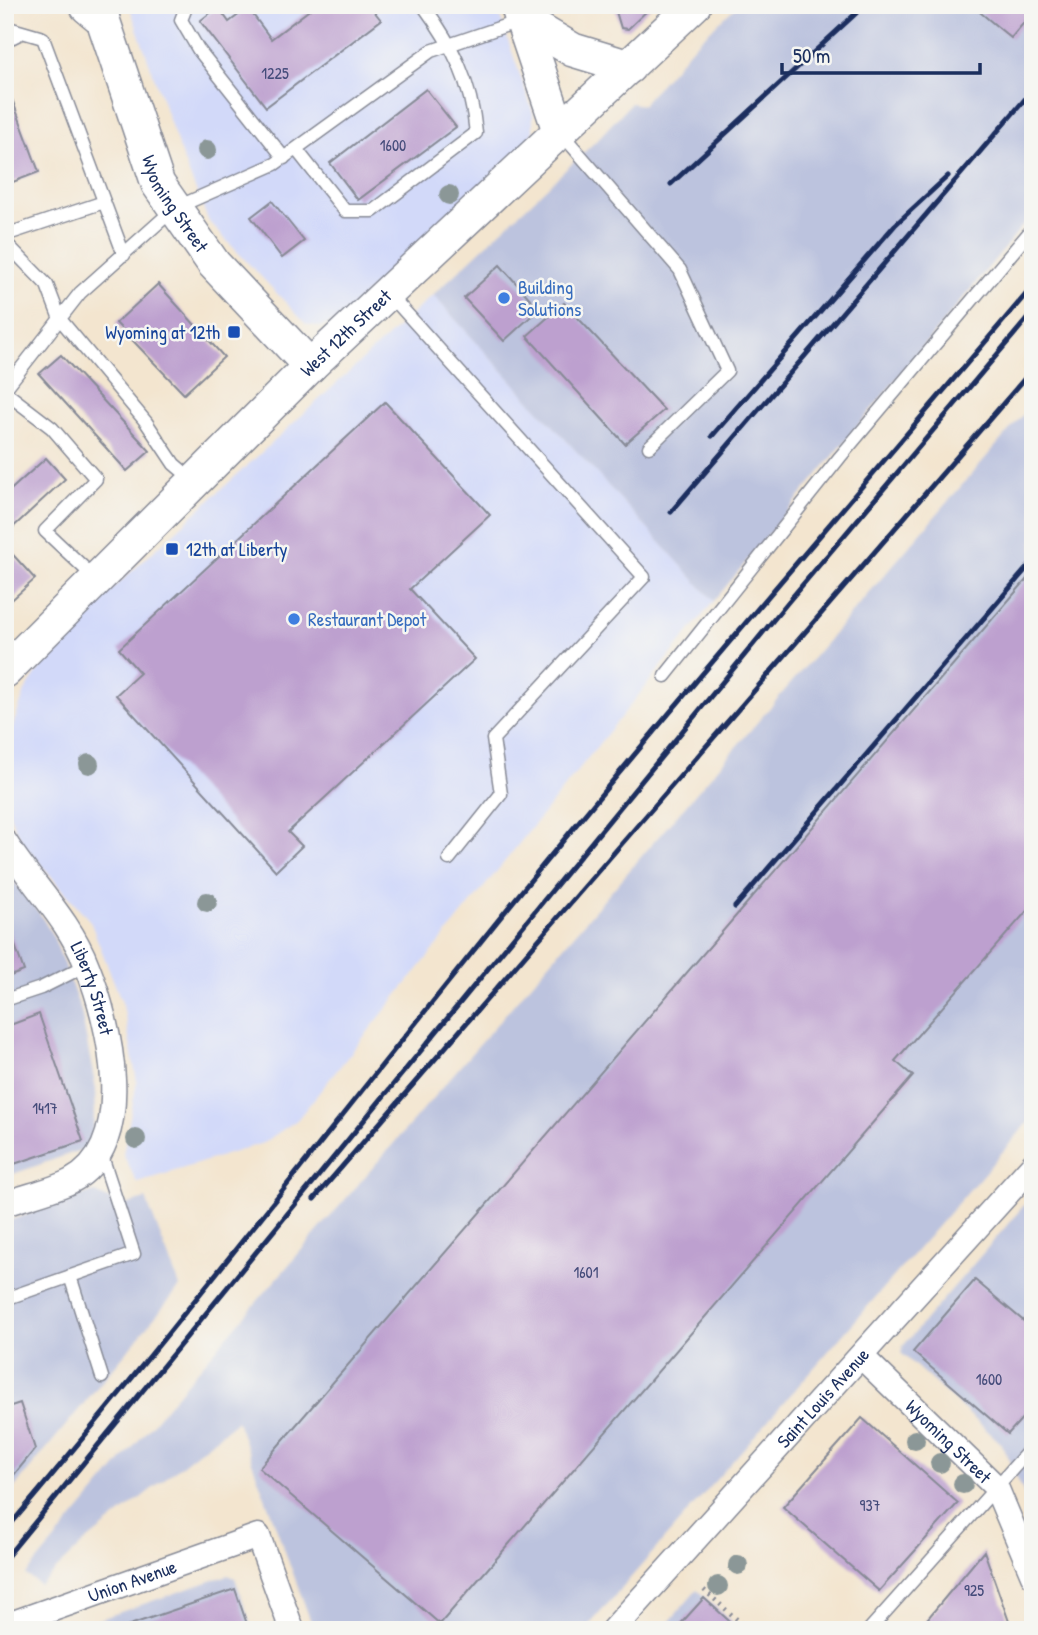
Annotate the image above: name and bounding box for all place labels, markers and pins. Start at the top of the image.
place label: Building Solutions [518,274,581,322]
marker: Building Solutions [496,290,512,306]
place label: Wyoming at 12th [105,319,220,345]
marker: Wyoming at 12th [226,324,242,340]
place label: 12th at Liberty [186,536,288,562]
marker: 12th at Liberty [164,541,180,557]
place label: Restaurant Depot [308,606,427,632]
marker: Restaurant Depot [286,611,302,627]

